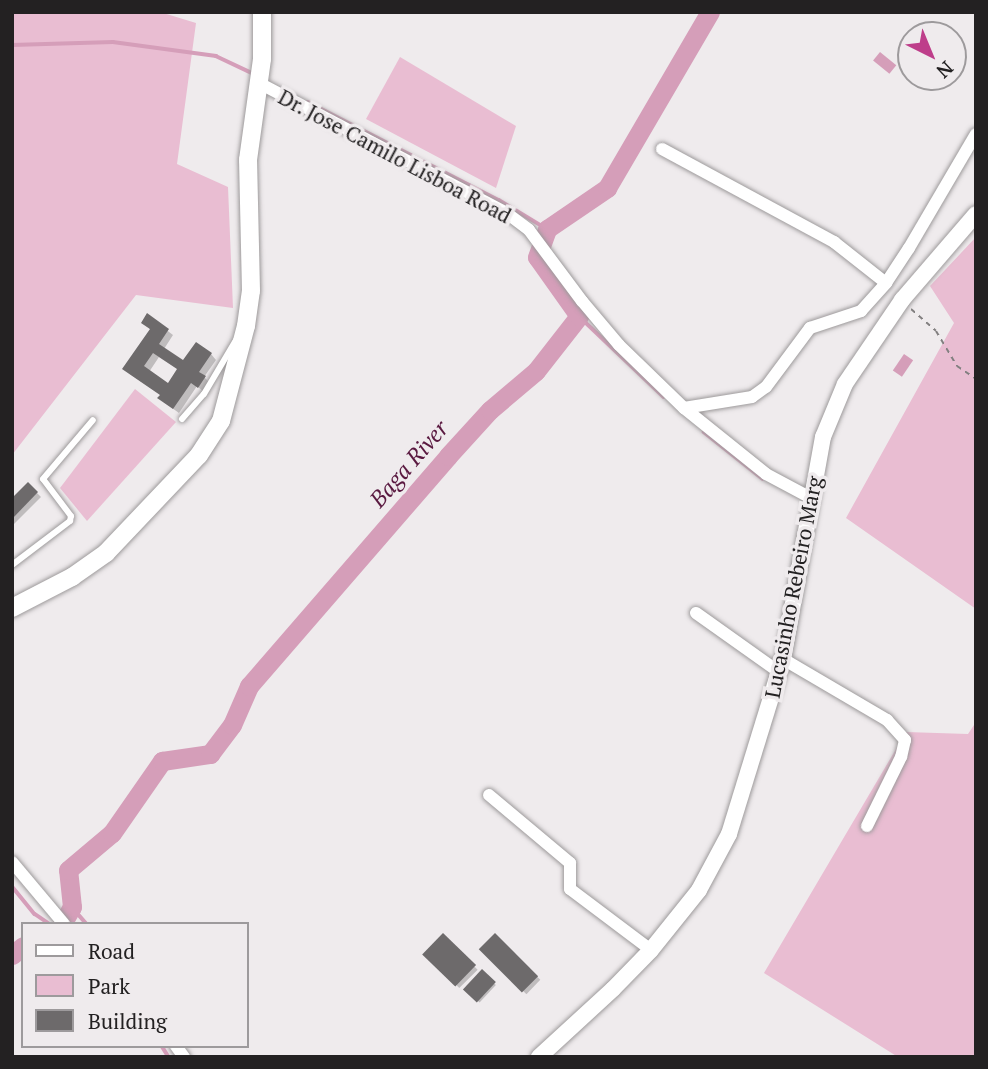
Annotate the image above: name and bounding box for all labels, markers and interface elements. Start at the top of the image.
north arrow [897,21,967,91]
text: N [932,56,959,84]
street label: Dr. Jose Camilo Lisboa Road [274,84,516,228]
water label: Baga River [364,415,454,513]
street label: Lucasinho Rebeiro Marg [759,474,827,700]
legend [21,922,248,1048]
text: Road [88,937,135,965]
text: Park [88,972,130,1000]
text: Building [88,1007,167,1035]

